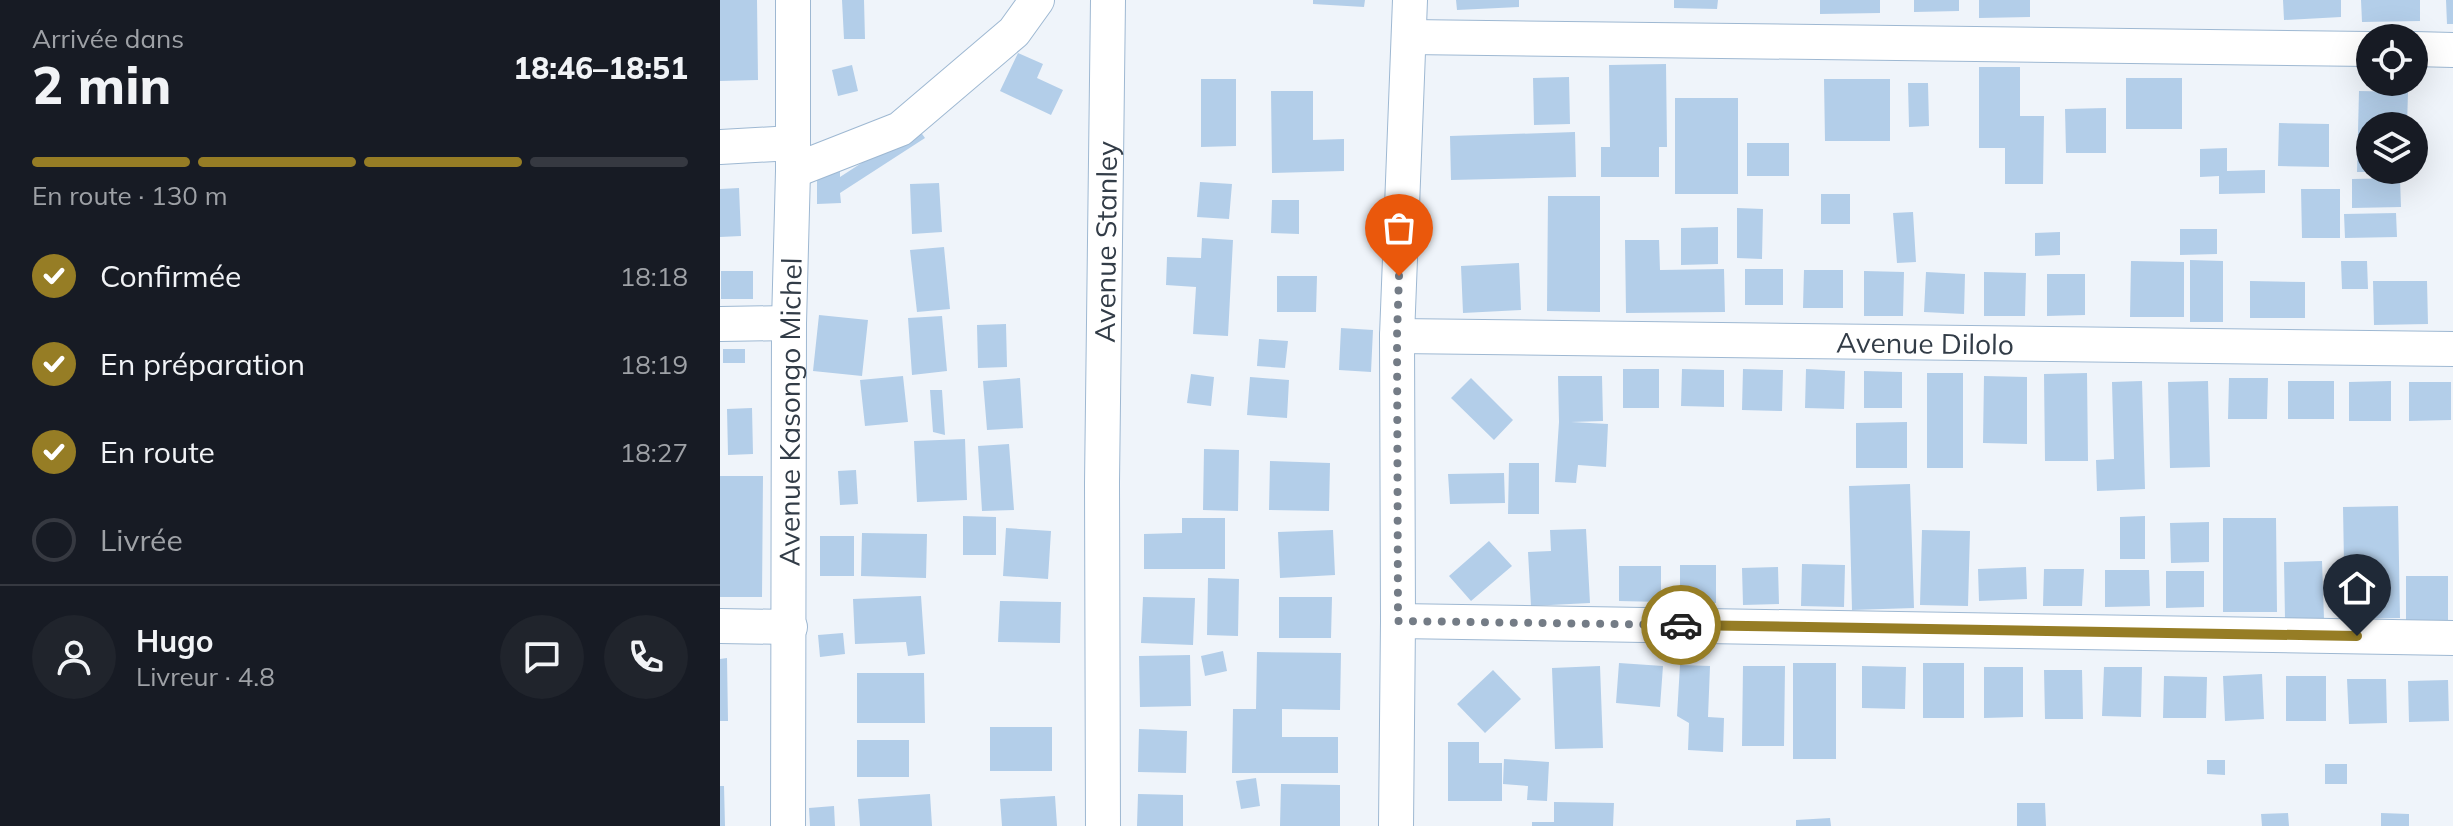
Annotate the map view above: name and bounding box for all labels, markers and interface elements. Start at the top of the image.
text: Arrivée dans [32,22,184,55]
map controls [2356,24,2428,184]
button: locate [2356,24,2428,96]
text: 18:46–18:51 [513,49,688,87]
text: 2 min [32,52,171,117]
button: layers [2356,112,2428,184]
street label: Avenue Stanley [1086,141,1124,343]
text: En route · 130 m [32,179,228,212]
pin [1365,194,1433,276]
icon: bag [1377,206,1421,250]
icon: check [32,254,76,298]
text: Confirmée [100,257,241,295]
street label: Avenue Kasongo Michel [771,257,808,566]
text: 18:18 [620,260,688,293]
street label: Avenue Dilolo [1836,324,2014,361]
icon: check [32,342,76,386]
text: En préparation [100,345,305,383]
text: 18:19 [620,348,688,381]
icon: check [32,430,76,474]
text: En route [100,433,215,471]
text: 18:27 [620,436,688,469]
text: Livrée [100,521,183,559]
pin [2323,554,2391,636]
icon: home [2335,566,2379,610]
courier [1641,585,1721,665]
icon: car [1659,603,1703,647]
button: person [32,615,116,699]
button: chat [500,615,584,699]
button: phone [604,615,688,699]
text: Hugo [136,622,214,660]
text: Livreur · 4.8 [136,660,275,693]

